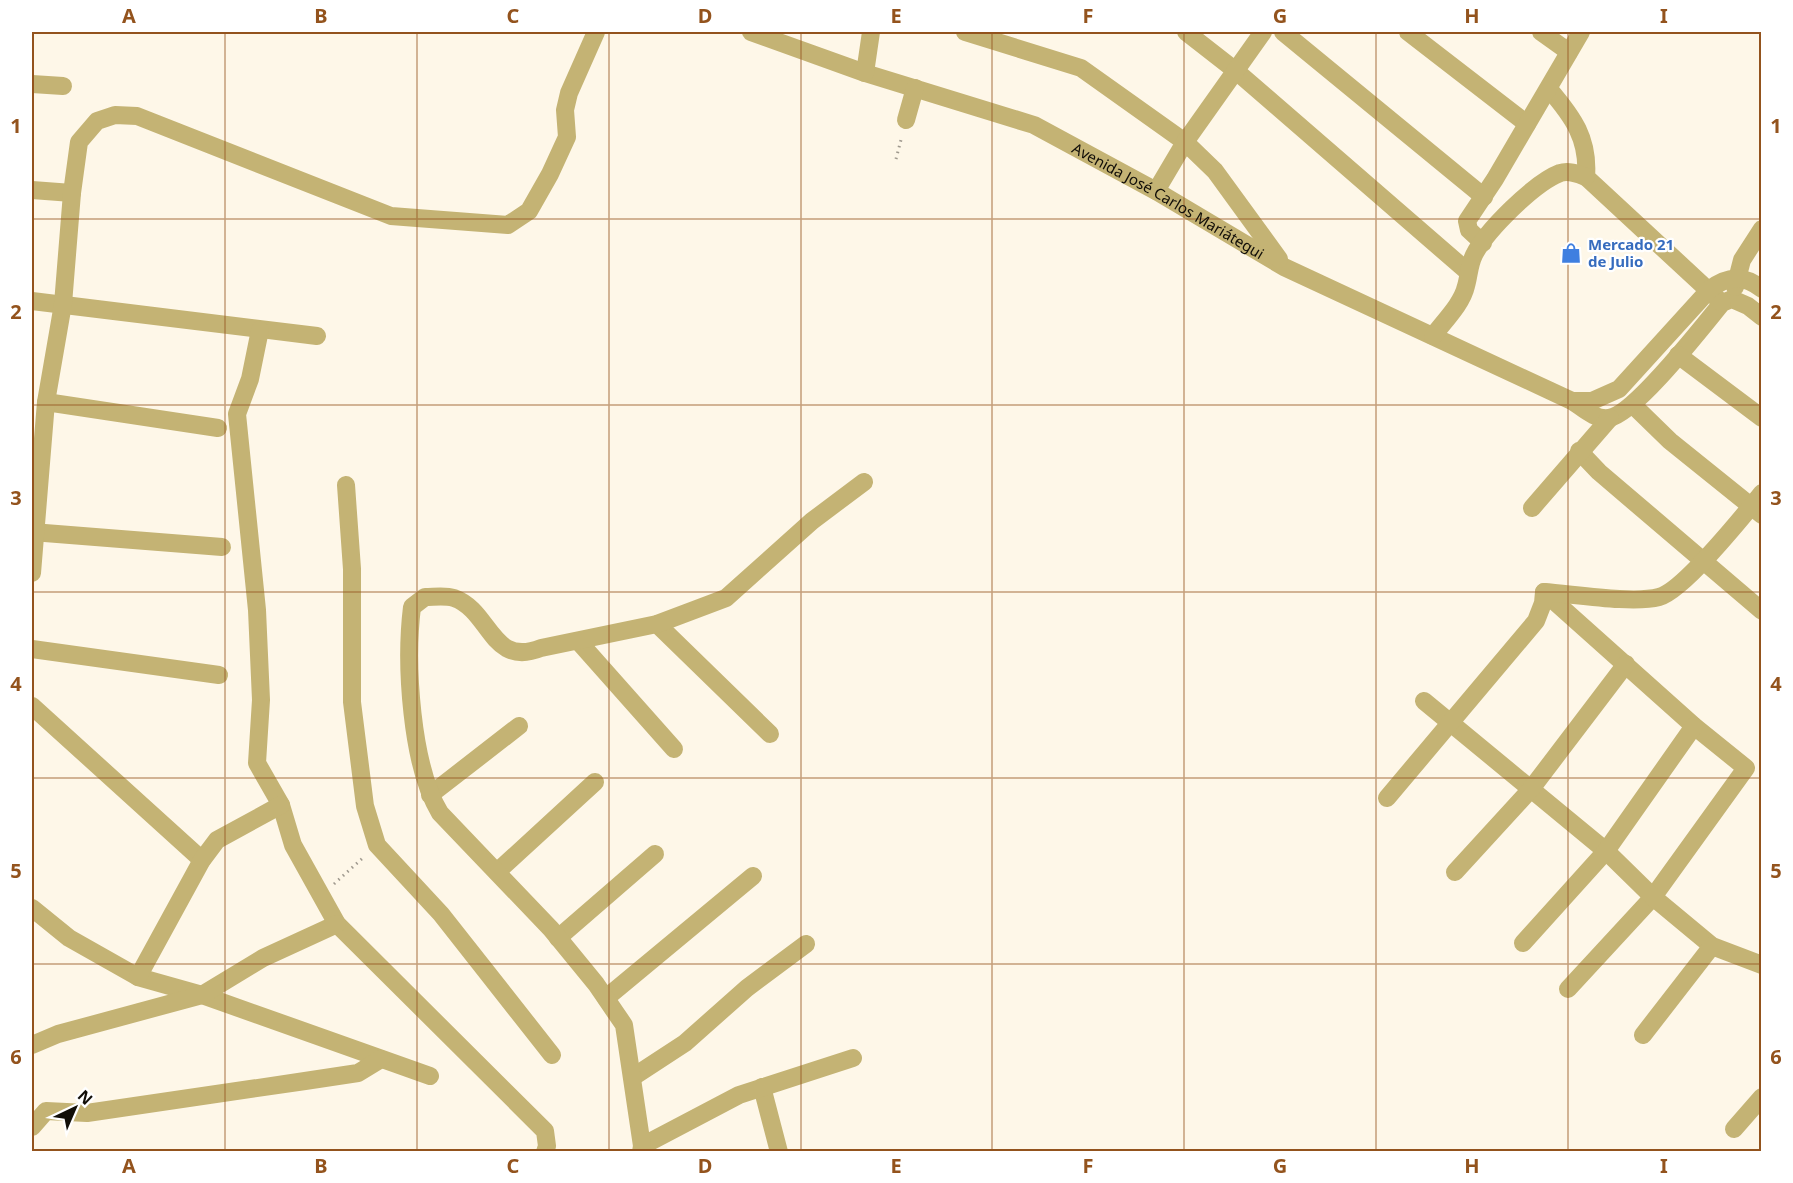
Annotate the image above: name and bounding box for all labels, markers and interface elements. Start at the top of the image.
text: A [122,2,136,29]
text: B [314,2,328,29]
text: C [507,2,520,29]
text: D [698,2,712,29]
text: E [890,2,902,29]
text: F [1083,2,1093,29]
text: G [1273,2,1287,29]
text: H [1464,2,1480,29]
text: I [1660,2,1668,29]
text: 1 [10,112,22,139]
text: 1 [1770,112,1782,139]
street label: Avenida José Carlos Mariátegui [1069,138,1268,263]
place label: Mercado 21 de Julio [1588,234,1674,271]
shop icon: Mercado 21 de Julio [1559,241,1583,265]
text: 2 [10,298,22,325]
text: 2 [1770,298,1782,325]
text: 3 [10,484,22,511]
text: 3 [1770,484,1782,511]
text: 4 [10,670,22,697]
text: 4 [1770,670,1782,697]
text: 5 [10,857,22,884]
text: 5 [1770,857,1782,884]
text: 6 [10,1043,22,1070]
text: 6 [1770,1043,1782,1070]
north arrow [45,1078,105,1138]
text: N [73,1085,98,1110]
text: A [122,1152,136,1179]
text: B [314,1152,328,1179]
text: C [507,1152,520,1179]
text: D [698,1152,712,1179]
text: E [890,1152,902,1179]
text: F [1083,1152,1093,1179]
text: G [1273,1152,1287,1179]
text: H [1464,1152,1480,1179]
text: I [1660,1152,1668,1179]

